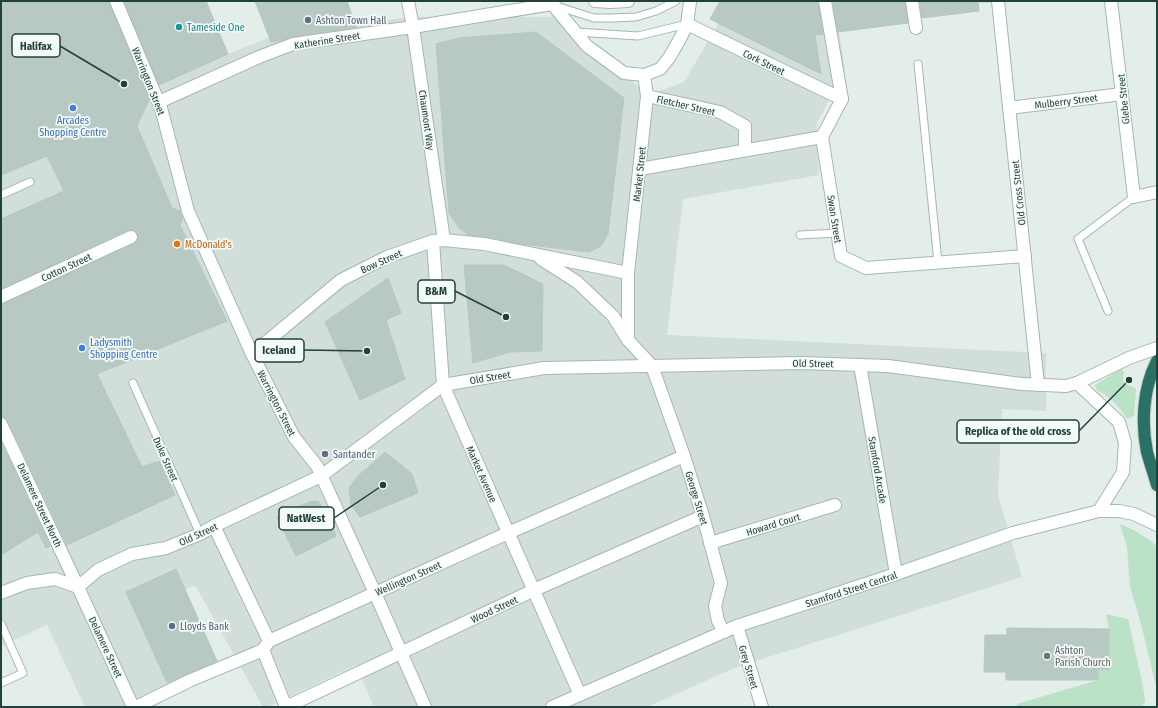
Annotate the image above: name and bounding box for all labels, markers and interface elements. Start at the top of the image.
marker: Ashton Town Hall [303,15,313,25]
place label: Ashton Town Hall [316,15,387,27]
marker: Tameside One [174,22,184,32]
place label: Tameside One [187,22,245,34]
street label: Katherine Street [293,30,362,52]
callout: Halifax [12,34,60,57]
text: Halifax [20,40,53,53]
street label: Warrington Street [129,46,167,118]
street label: Cork Street [741,48,787,79]
street label: Glebe Street [1115,72,1133,125]
street label: Chaumont Way [416,89,436,152]
street label: Mulberry Street [1034,92,1099,112]
street label: Fletcher Street [655,93,717,119]
marker: Arcades Shopping Centre [68,103,78,113]
place label: Arcades Shopping Centre [39,115,107,139]
street label: Market Street [631,145,649,202]
street label: Old Cross Street [1010,159,1028,226]
street label: Swan Street [824,194,844,245]
marker: McDonald's [172,239,182,249]
place label: McDonald's [185,239,232,251]
street label: Bow Street [359,247,405,276]
street label: Cotton Street [39,251,94,285]
callout: B&M [418,280,455,303]
text: B&M [425,285,447,298]
place label: Ladysmith Shopping Centre [90,337,158,361]
callout: Iceland [255,339,304,362]
marker: Ladysmith Shopping Centre [77,343,87,353]
text: Iceland [262,344,296,357]
street label: Old Street [792,358,834,370]
street label: Warrington Street [254,369,298,439]
street label: Old Street [469,369,512,387]
callout: Replica of the old cross [957,420,1079,443]
text: Replica of the old cross [965,425,1071,438]
street label: Duke Street [150,435,181,484]
street label: Stamford Arcade [865,436,889,505]
street label: Market Avenue [463,444,499,505]
marker: Santander [320,449,330,459]
place label: Santander [333,449,376,461]
street label: Delamere Street North [14,461,64,549]
street label: George Street [682,470,710,527]
callout: NatWest [279,507,334,530]
street label: Howard Court [745,511,802,539]
text: NatWest [287,512,325,525]
street label: Old Street [177,520,220,549]
street label: Wellington Street [374,559,444,599]
street label: Stamford Street Central [804,569,899,610]
street label: Wood Street [469,594,520,626]
street label: Delamere Street [86,615,125,681]
marker: Lloyds Bank [167,621,177,631]
place label: Lloyds Bank [180,621,229,633]
street label: Grey Street [736,644,761,691]
place label: Ashton Parish Church [1055,645,1111,669]
marker: Ashton Parish Church [1042,651,1052,661]

